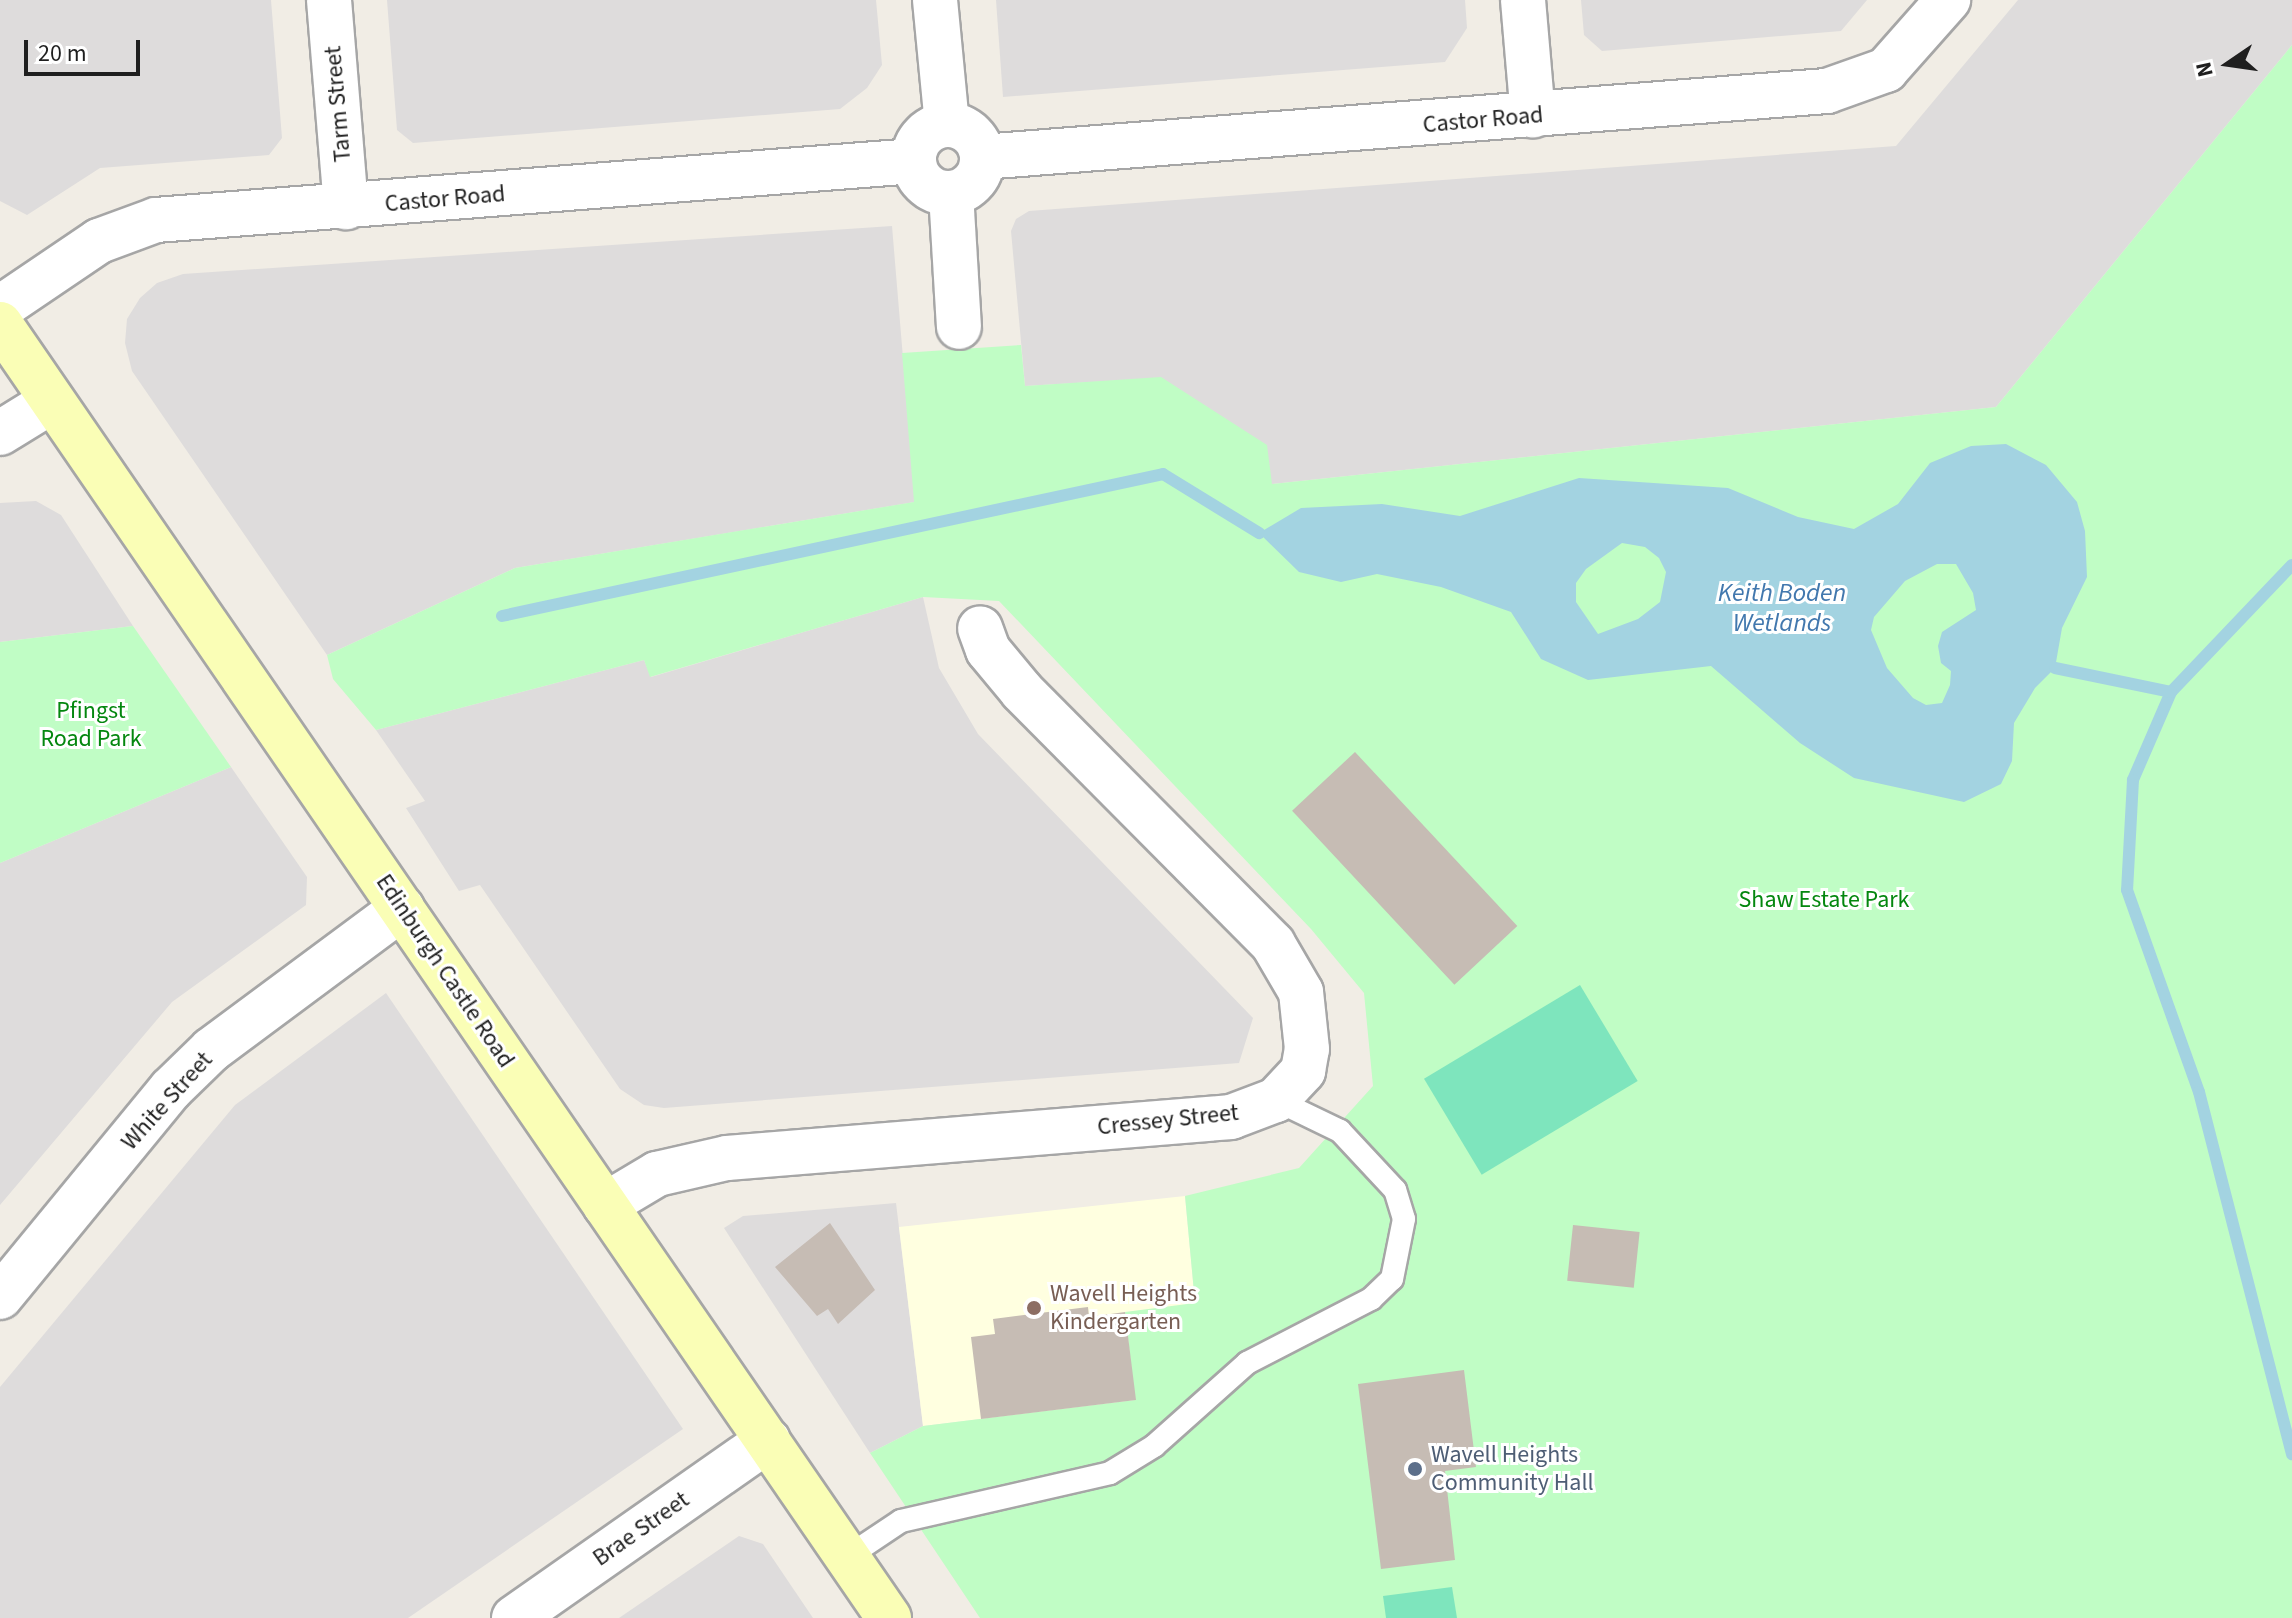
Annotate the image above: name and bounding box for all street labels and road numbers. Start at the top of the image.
street label: Tarm Street [319,45,357,163]
street label: Castor Road [1422,100,1544,140]
street label: Castor Road [384,179,506,219]
street label: Edinburgh Castle Road [370,869,520,1073]
street label: White Street [115,1046,219,1156]
street label: Cressey Street [1096,1098,1240,1142]
street label: Brae Street [587,1485,695,1573]

